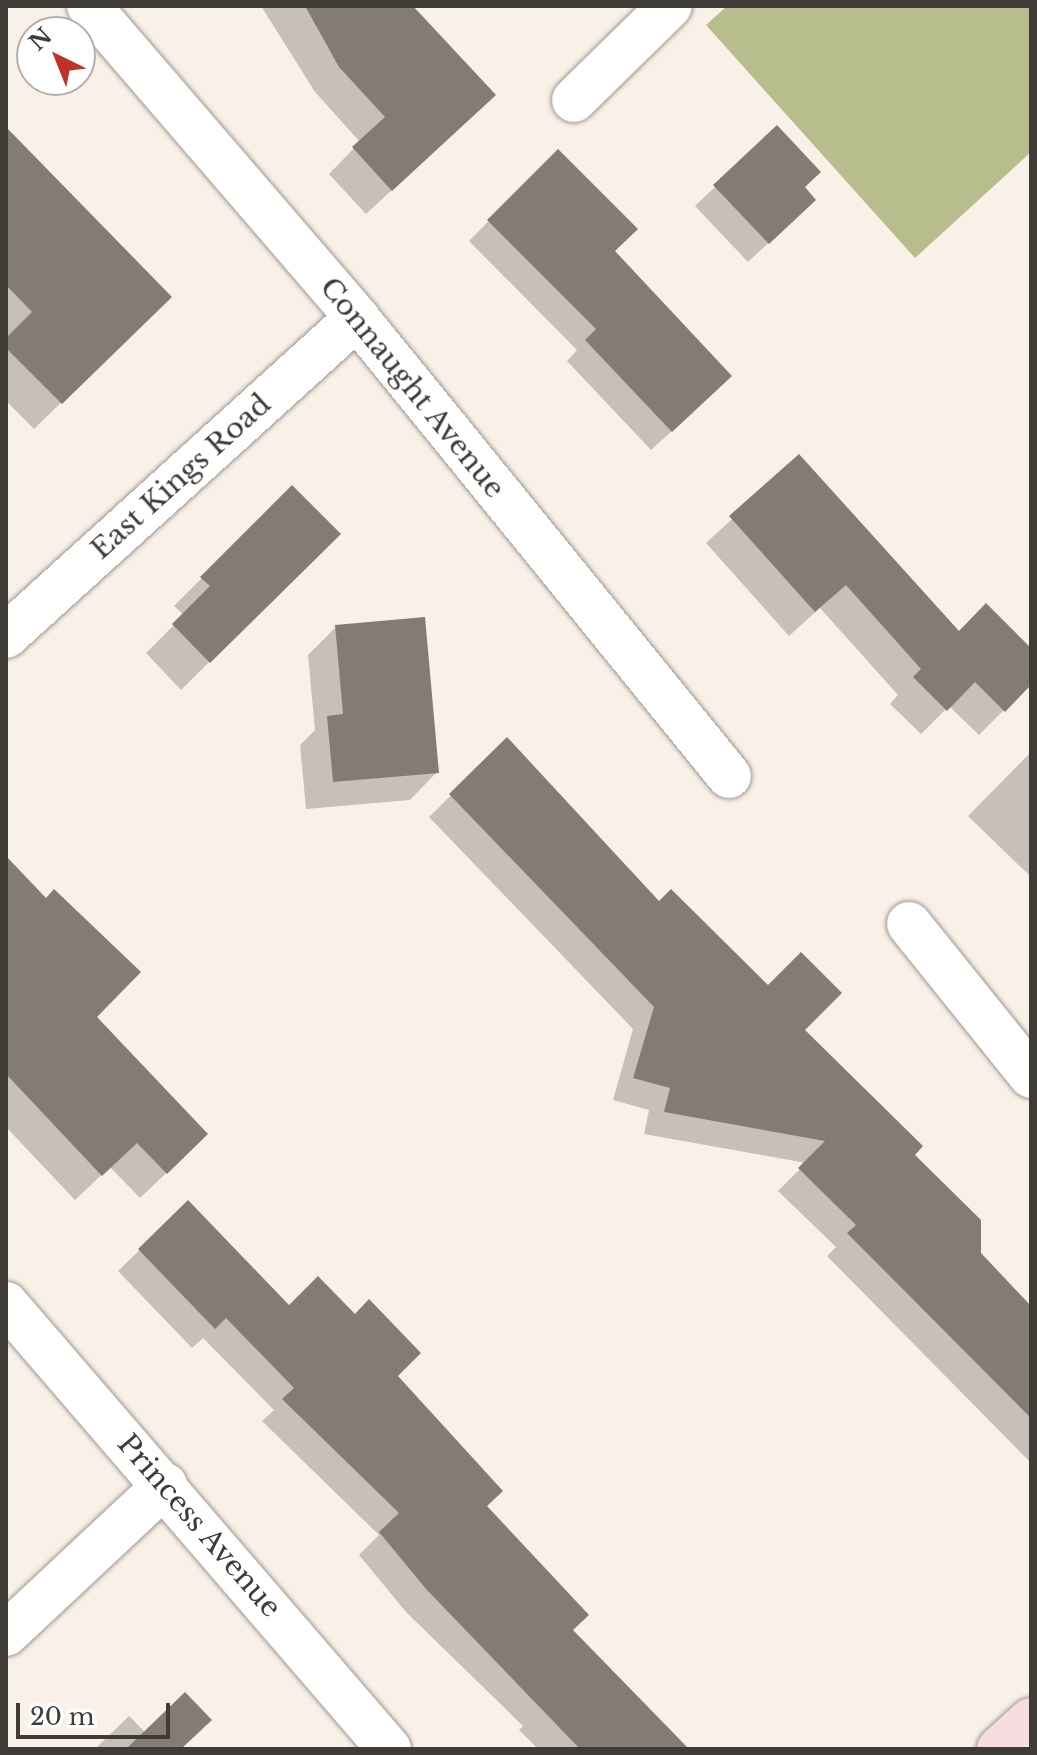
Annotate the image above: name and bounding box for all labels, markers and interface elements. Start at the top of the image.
north arrow [16,16,96,96]
text: N [24,23,57,56]
street label: Connaught Avenue [312,271,512,505]
street label: East Kings Road [84,388,278,566]
street label: Princess Avenue [110,1427,288,1625]
scale bar [20,1687,174,1737]
text: 20 m [30,1702,95,1731]

